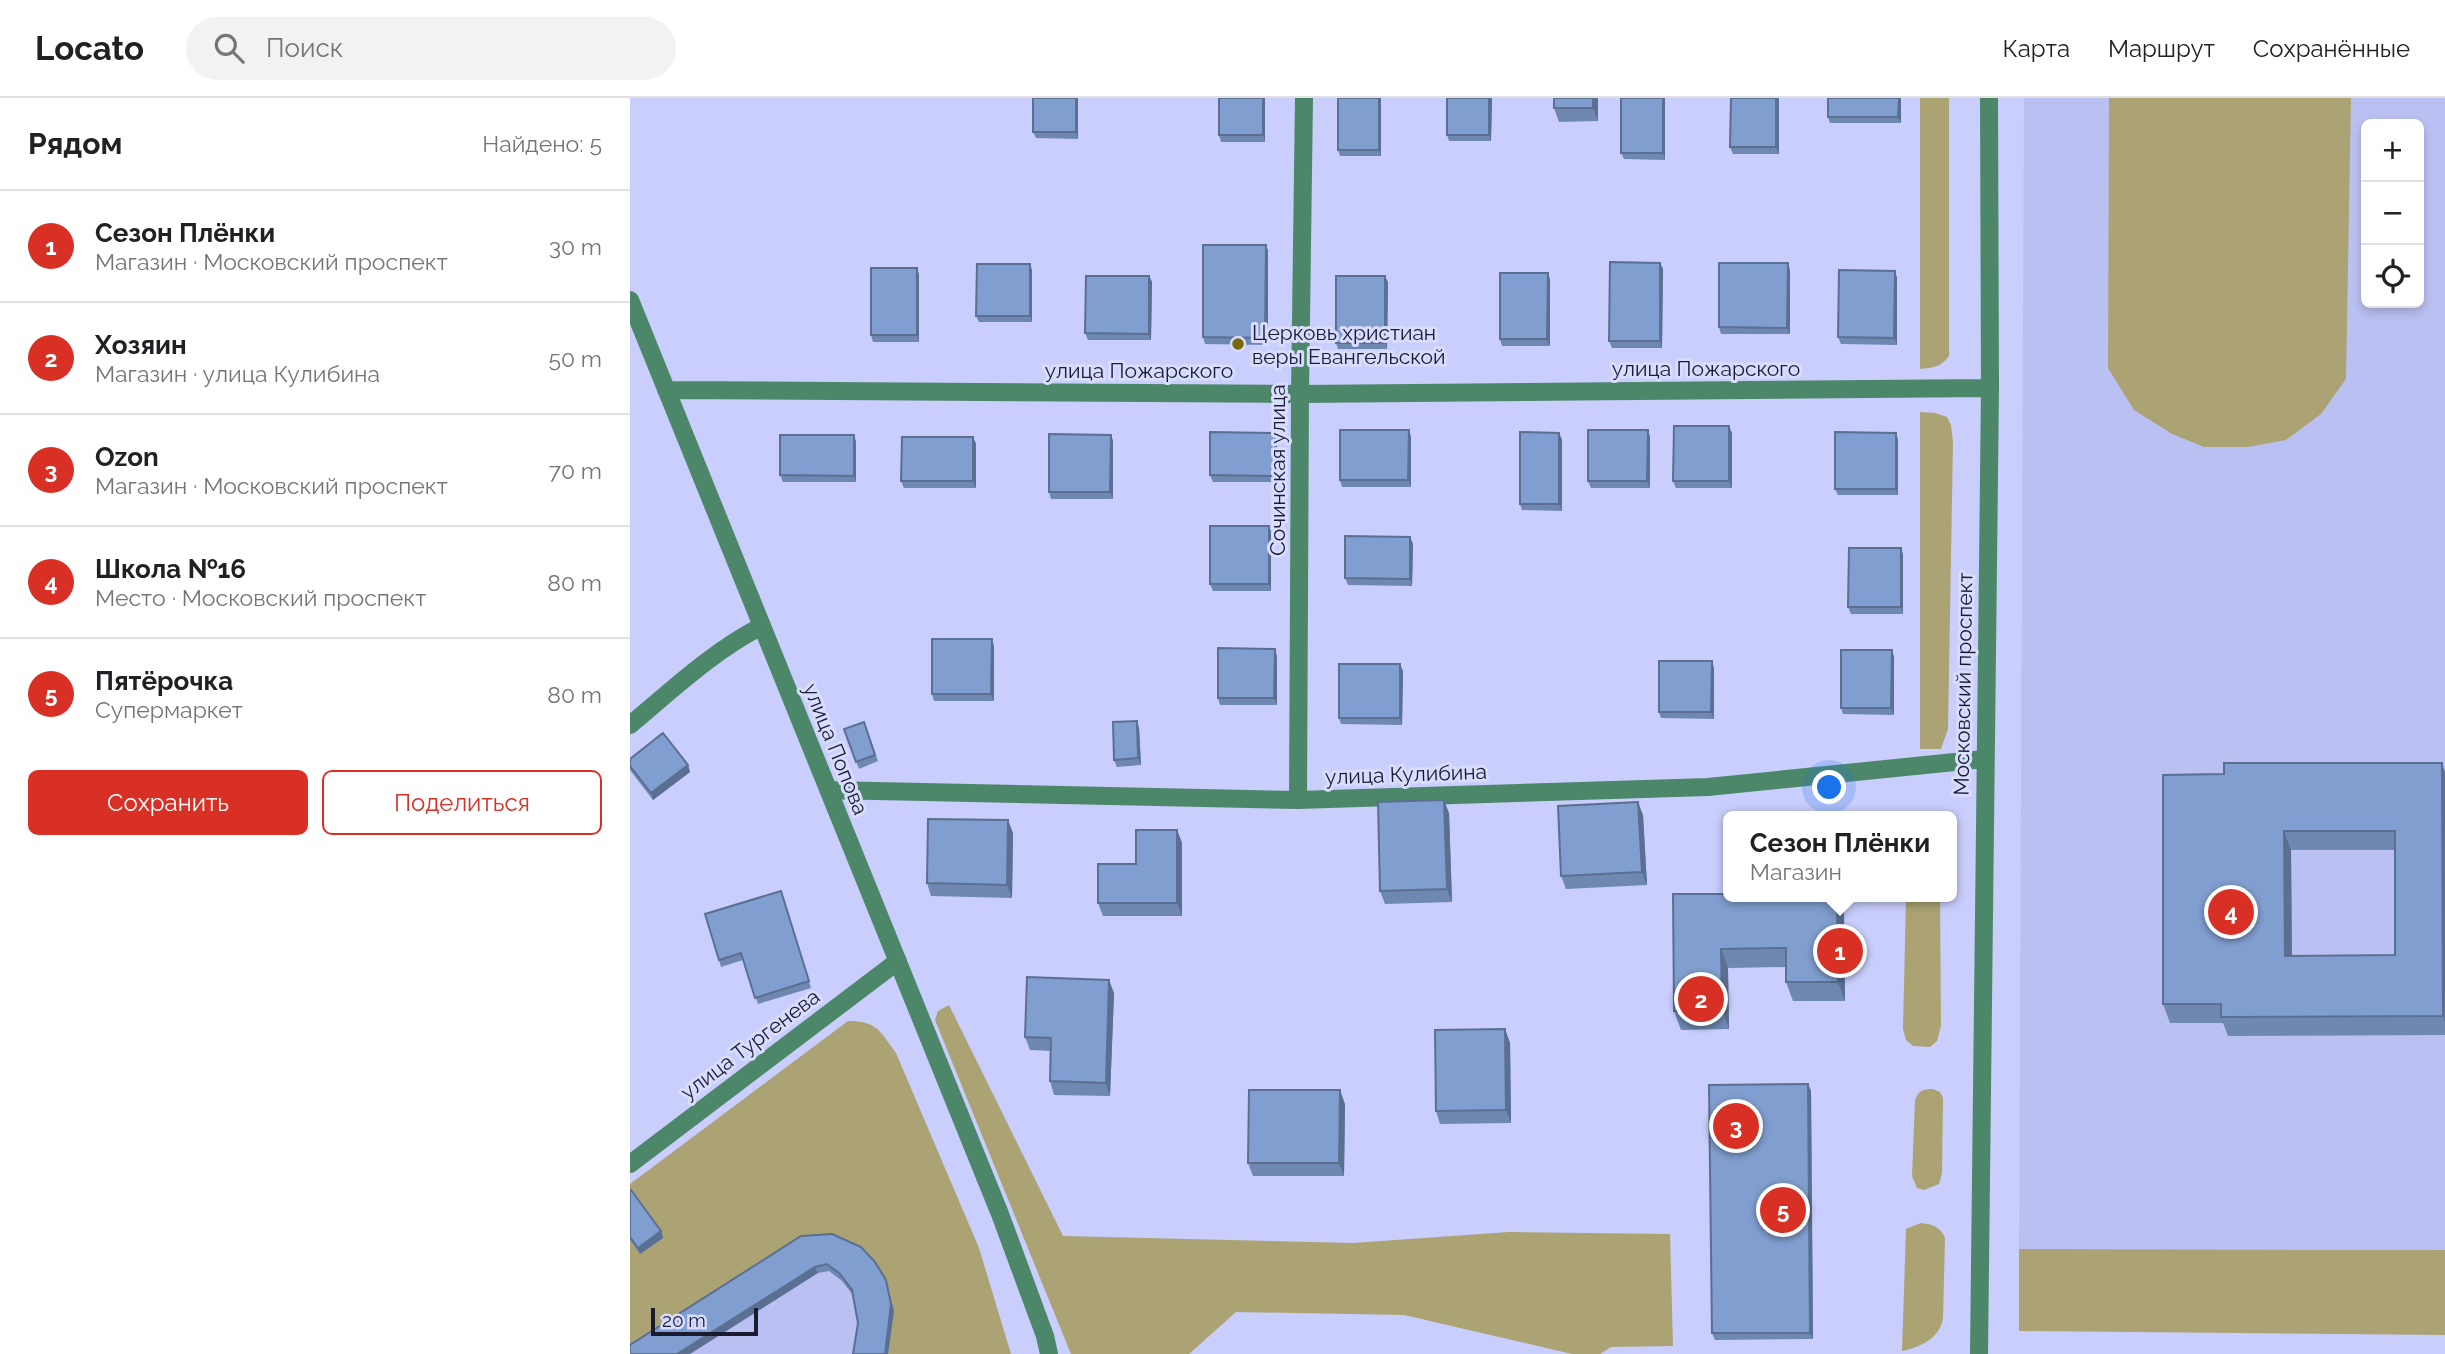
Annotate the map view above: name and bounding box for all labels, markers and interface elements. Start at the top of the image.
search box [186,17,676,80]
text: Locato [35,29,144,68]
icon: search [210,29,248,67]
text: Поиск [266,33,343,63]
text: Карта [2002,34,2070,63]
text: Маршрут [2108,34,2215,63]
text: Сохранённые [2253,34,2410,63]
map controls [2361,119,2424,308]
button: + [2361,119,2424,182]
text: Рядом [28,126,122,161]
text: Найдено: 5 [482,130,602,157]
button: − [2361,182,2424,245]
text: Сезон Плёнки [95,218,275,248]
text: 1 [45,233,57,260]
text: 30 m [549,233,602,260]
button: locate [2361,245,2424,308]
text: Магазин · Московский проспект [95,248,448,275]
place label: Церковь христиан веры Евангельской [1252,320,1446,369]
text: Хозяин [95,330,187,360]
marker: Церковь христиан веры Евангельской [1230,336,1246,352]
text: 2 [45,345,57,372]
text: 50 m [548,345,602,372]
street label: улица Пожарского [1612,356,1800,381]
street label: улица Пожарского [1045,358,1233,383]
text: Магазин · улица Кулибина [95,360,380,387]
street label: Сочинская улица [1265,384,1290,556]
text: Ozon [95,442,159,472]
text: 3 [45,457,57,484]
text: 70 m [549,457,602,484]
text: Магазин · Московский проспект [95,472,448,499]
text: Школа №16 [95,554,246,584]
text: 4 [44,569,58,596]
text: 80 m [547,569,602,596]
street label: Московский проспект [1949,572,1977,796]
text: Место · Московский проспект [95,584,426,611]
text: Пятёрочка [95,666,233,696]
street label: улица Попова [798,680,874,818]
text: 5 [45,681,57,708]
text: 80 m [547,681,602,708]
text: Супермаркет [95,696,243,723]
street label: улица Кулибина [1325,759,1487,789]
button: Сохранить [28,770,308,835]
button: Поделиться [322,770,602,835]
your location [1812,770,1846,804]
popup [1723,811,1957,902]
text: Сезон Плёнки [1750,828,1930,858]
text: Магазин [1750,858,1842,885]
pin: 4 [2208,886,2254,938]
pin: 1 [1817,925,1863,977]
pin: 2 [1678,973,1724,1025]
street label: улица Тургенева [676,984,824,1104]
pin: 3 [1713,1100,1759,1152]
pin: 5 [1760,1184,1806,1236]
scale bar [651,1305,758,1337]
text: 20 m [662,1309,706,1331]

